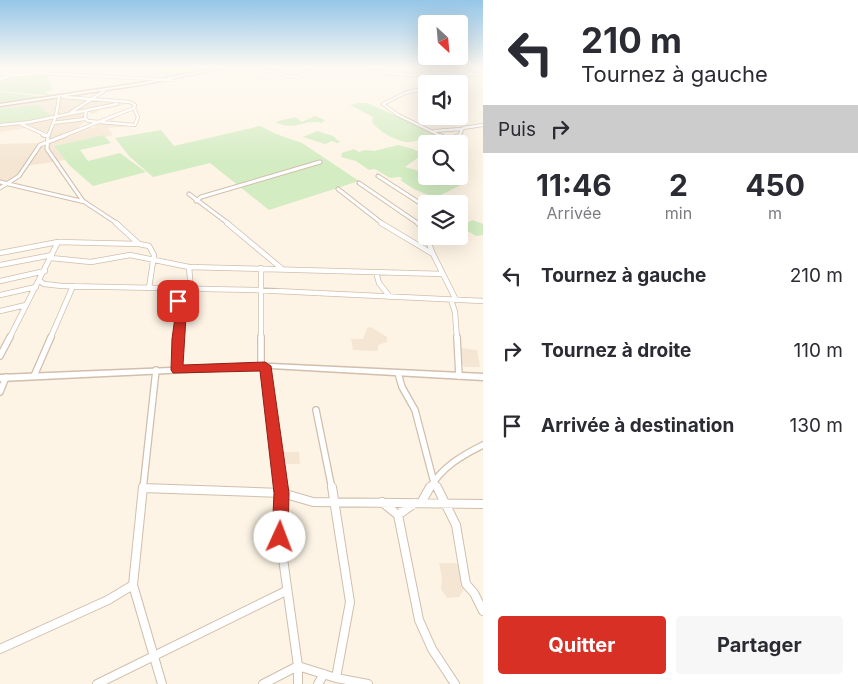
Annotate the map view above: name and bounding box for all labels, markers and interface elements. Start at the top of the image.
north arrow [418,15,468,65]
map controls [418,15,468,245]
text: 210 m [581,19,682,61]
icon: left [498,20,563,85]
text: Tournez à gauche [581,61,768,87]
button: sound [418,75,468,125]
icon: right [546,115,574,143]
text: Puis [498,118,536,141]
button: search [418,135,468,185]
text: 11:46 [536,167,612,203]
text: 2 [669,167,688,203]
text: 450 [745,167,805,203]
button: layers [418,195,468,245]
text: Arrivée [547,203,601,223]
text: min [665,203,692,223]
text: m [768,203,782,223]
icon: left [498,262,526,290]
text: Tournez à gauche [541,264,706,287]
text: 210 m [790,264,843,287]
pin [157,280,199,322]
icon: arrive [164,287,192,315]
icon: right [498,337,526,365]
text: Tournez à droite [541,339,691,362]
text: 110 m [794,339,843,362]
icon: arrive [498,412,526,440]
text: Arrivée à destination [541,414,734,437]
text: 130 m [790,414,843,437]
position arrow [253,510,305,562]
button: Quitter [498,616,666,674]
button: Partager [676,616,843,674]

